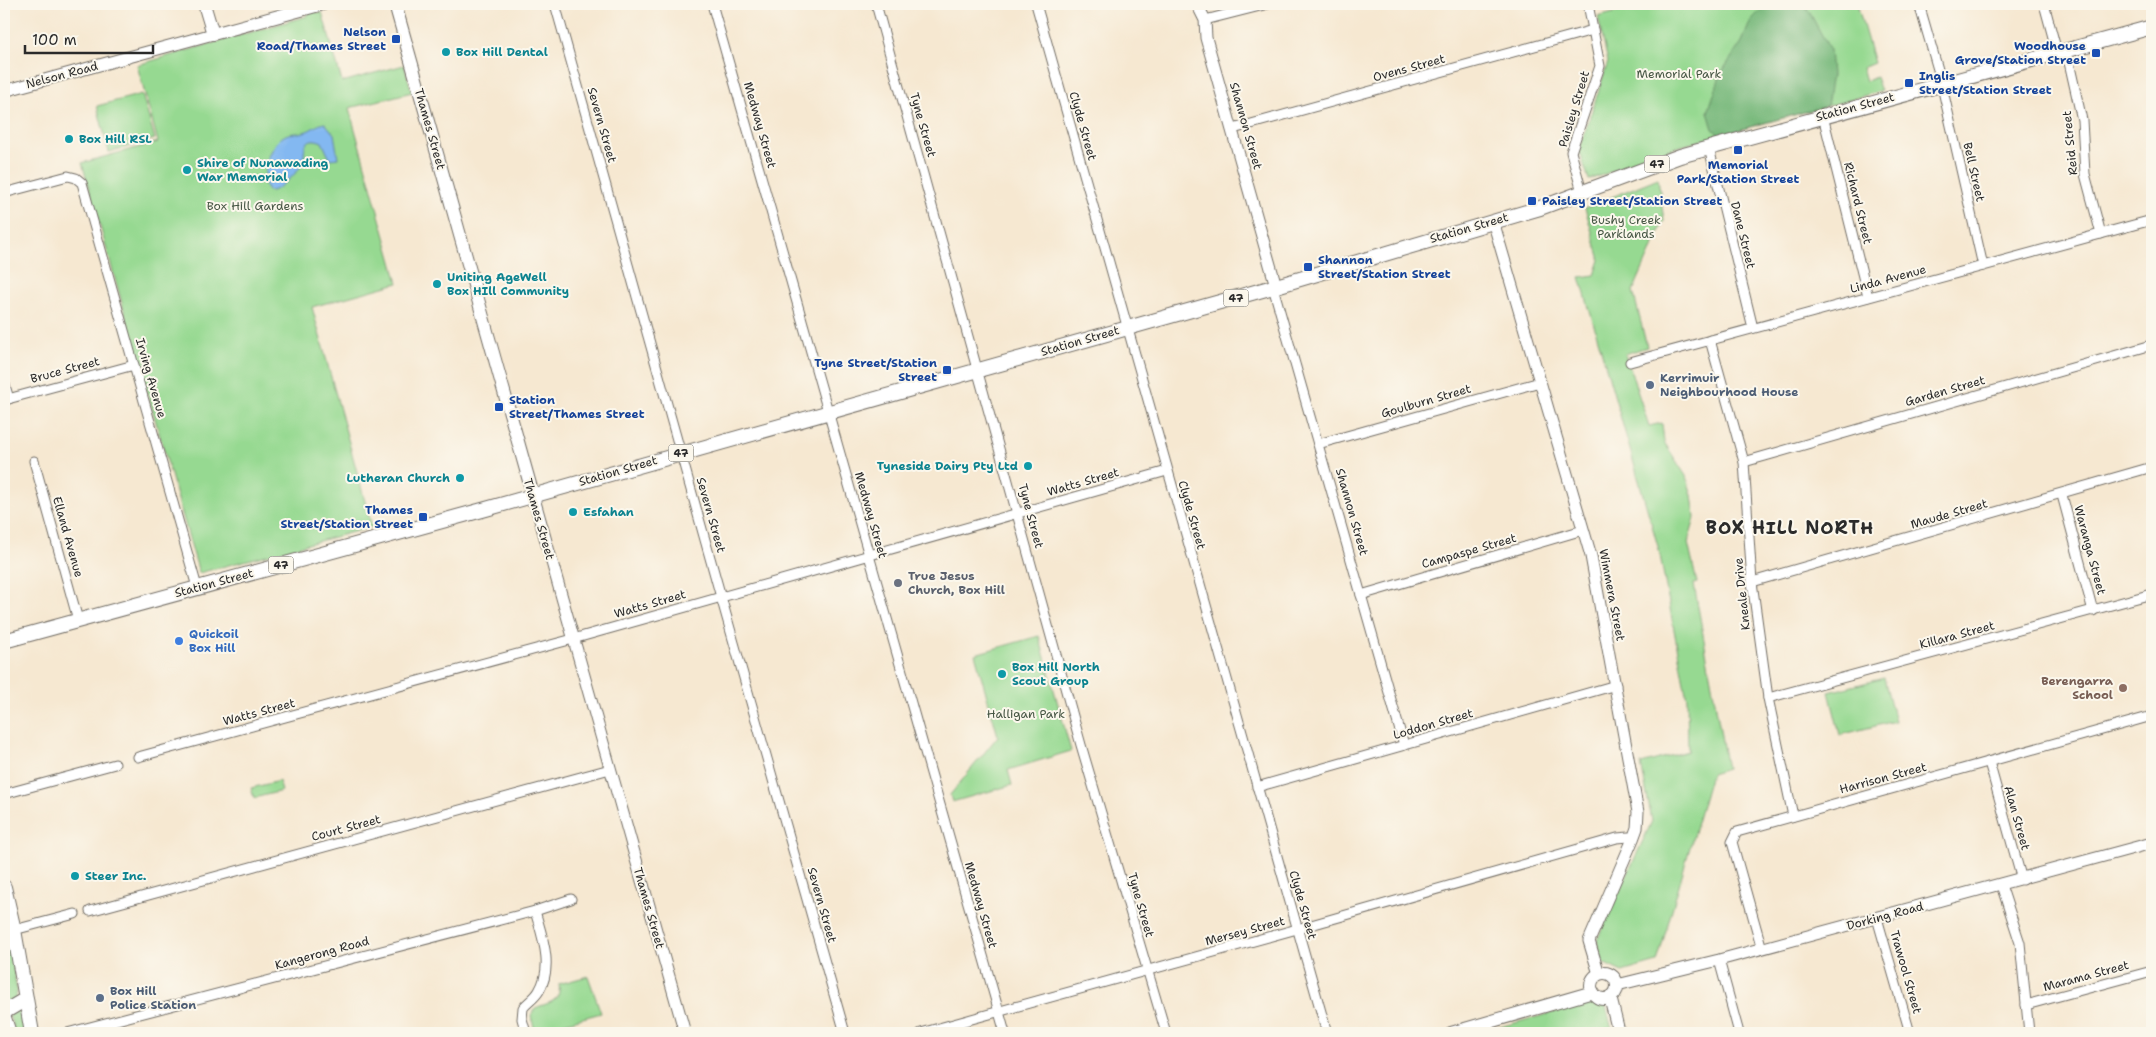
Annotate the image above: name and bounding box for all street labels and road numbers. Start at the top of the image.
street label: Ovens Street [1371,51,1447,85]
street label: Nelson Road [24,58,100,92]
street label: Paisley Street [1555,69,1593,149]
street label: Medway Street [740,80,780,170]
street label: Shannon Street [1226,81,1266,171]
street label: Severn Street [584,85,620,165]
street label: Thames Street [411,86,449,172]
street label: Station Street [1814,89,1896,125]
street label: Clyde Street [1066,90,1100,162]
street label: Tyne Street [906,91,940,159]
street label: Reid Street [2059,110,2081,176]
street label: Bell Street [1959,141,1989,203]
road number: 47 [1644,156,1670,172]
street label: Richard Street [1840,160,1876,246]
street label: Dane Street [1727,200,1759,270]
street label: Station Street [1428,209,1510,247]
street label: Linda Avenue [1848,261,1928,297]
road number: 47 [1224,290,1248,306]
street label: Station Street [1039,322,1121,360]
street label: Irving Avenue [132,336,170,420]
street label: Bruce Street [29,353,101,387]
street label: Garden Street [1903,372,1987,410]
street label: Goulburn Street [1379,380,1473,422]
road number: 47 [668,444,694,462]
street label: Station Street [577,452,659,490]
street label: Watts Street [1045,464,1121,500]
street label: Shannon Street [1332,467,1372,557]
street label: Medway Street [851,470,891,560]
street label: Severn Street [693,475,729,555]
street label: Thames Street [520,476,558,562]
street label: Clyde Street [1175,479,1209,551]
street label: Tyne Street [1015,482,1047,550]
street label: Elland Avenue [49,495,87,579]
street label: Maude Street [1909,495,1989,533]
street label: Waranga Street [2070,503,2110,597]
street label: Campaspe Street [1420,530,1518,572]
street label: Wimmera Street [1595,548,1629,642]
road number: 47 [268,556,294,574]
street label: Kneale Drive [1730,557,1754,631]
street label: Station Street [173,565,255,601]
street label: Watts Street [612,586,688,622]
street label: Killara Street [1918,617,1996,653]
street label: Watts Street [221,695,297,729]
street label: Loddon Street [1391,705,1475,743]
street label: Harrison Street [1838,759,1928,797]
street label: Alan Street [2000,784,2034,852]
street label: Court Street [310,811,382,845]
street label: Medway Street [961,860,1001,950]
street label: Thames Street [630,865,668,951]
street label: Severn Street [804,865,840,945]
street label: Clyde Street [1286,869,1320,941]
street label: Tyne Street [1124,871,1158,939]
street label: Dorking Road [1845,898,1926,934]
street label: Mersey Street [1203,913,1287,949]
street label: Trawool Street [1886,928,1926,1016]
street label: Kangerong Road [273,933,371,973]
street label: Marama Street [2041,957,2131,995]

